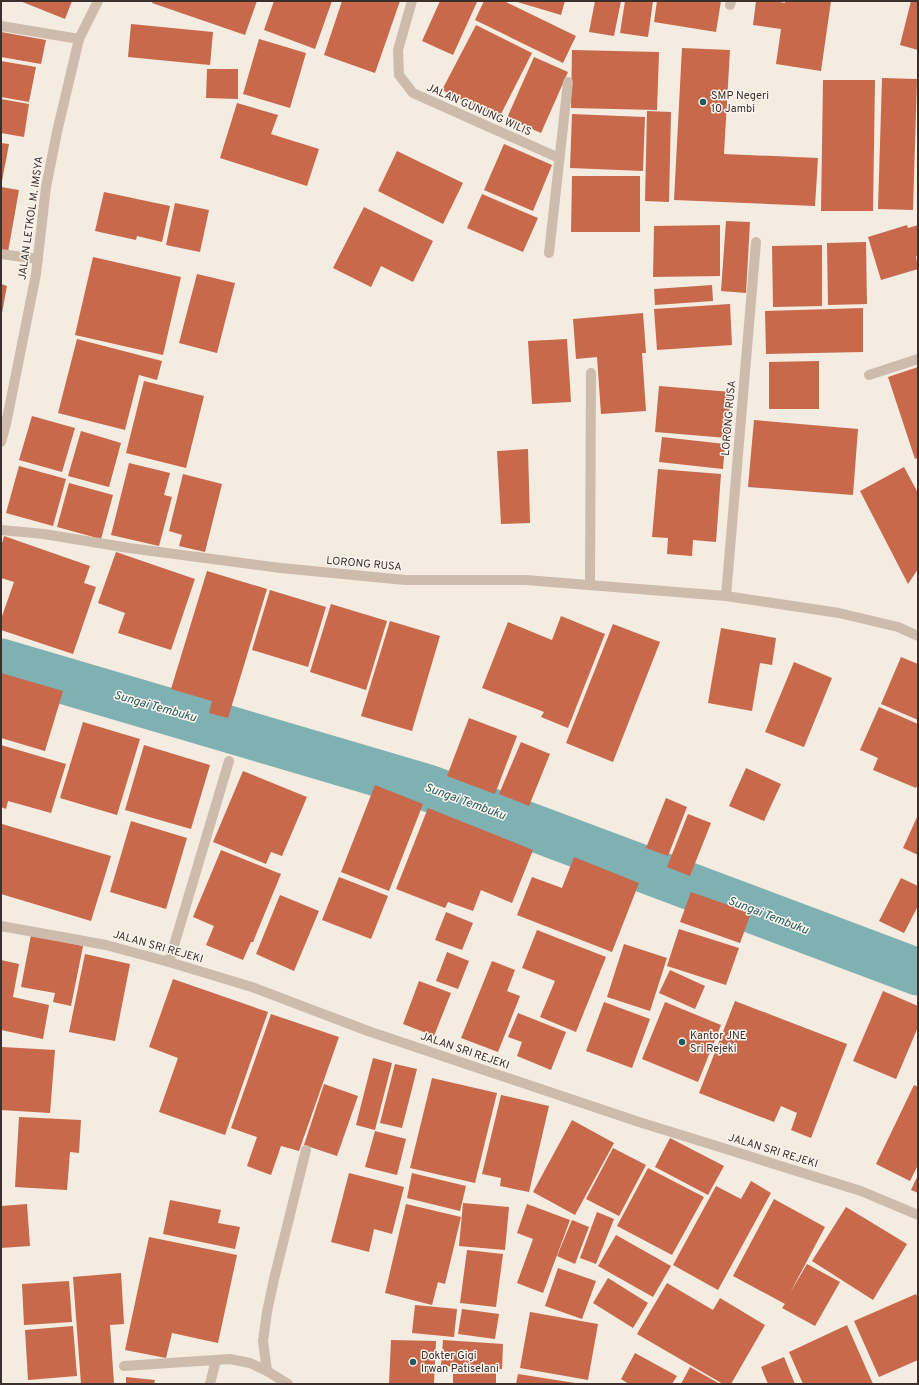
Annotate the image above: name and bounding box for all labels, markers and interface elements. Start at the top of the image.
street label: JALAN GUNUNG WILIS [424,81,534,139]
place label: SMP Negeri 10 Jambi [711,89,769,116]
marker: SMP Negeri 10 Jambi [698,97,708,107]
street label: JALAN LETKOL M. IMSYA [15,155,47,281]
street label: LORONG RUSA [719,380,739,456]
street label: LORONG RUSA [326,554,402,574]
water label: Sungai Tembuku [112,688,199,727]
water label: Sungai Tembuku [422,780,508,824]
water label: Sungai Tembuku [725,893,811,939]
street label: JALAN SRI REJEKI [111,927,205,967]
street label: JALAN SRI REJEKI [419,1029,511,1073]
place label: Kantor JNE Sri Rejeki [690,1029,746,1056]
marker: Kantor JNE Sri Rejeki [677,1037,687,1047]
street label: JALAN SRI REJEKI [726,1131,820,1171]
place label: Dokter Gigi Irwan Patiselani [421,1349,499,1376]
marker: Dokter Gigi Irwan Patiselani [408,1357,418,1367]

